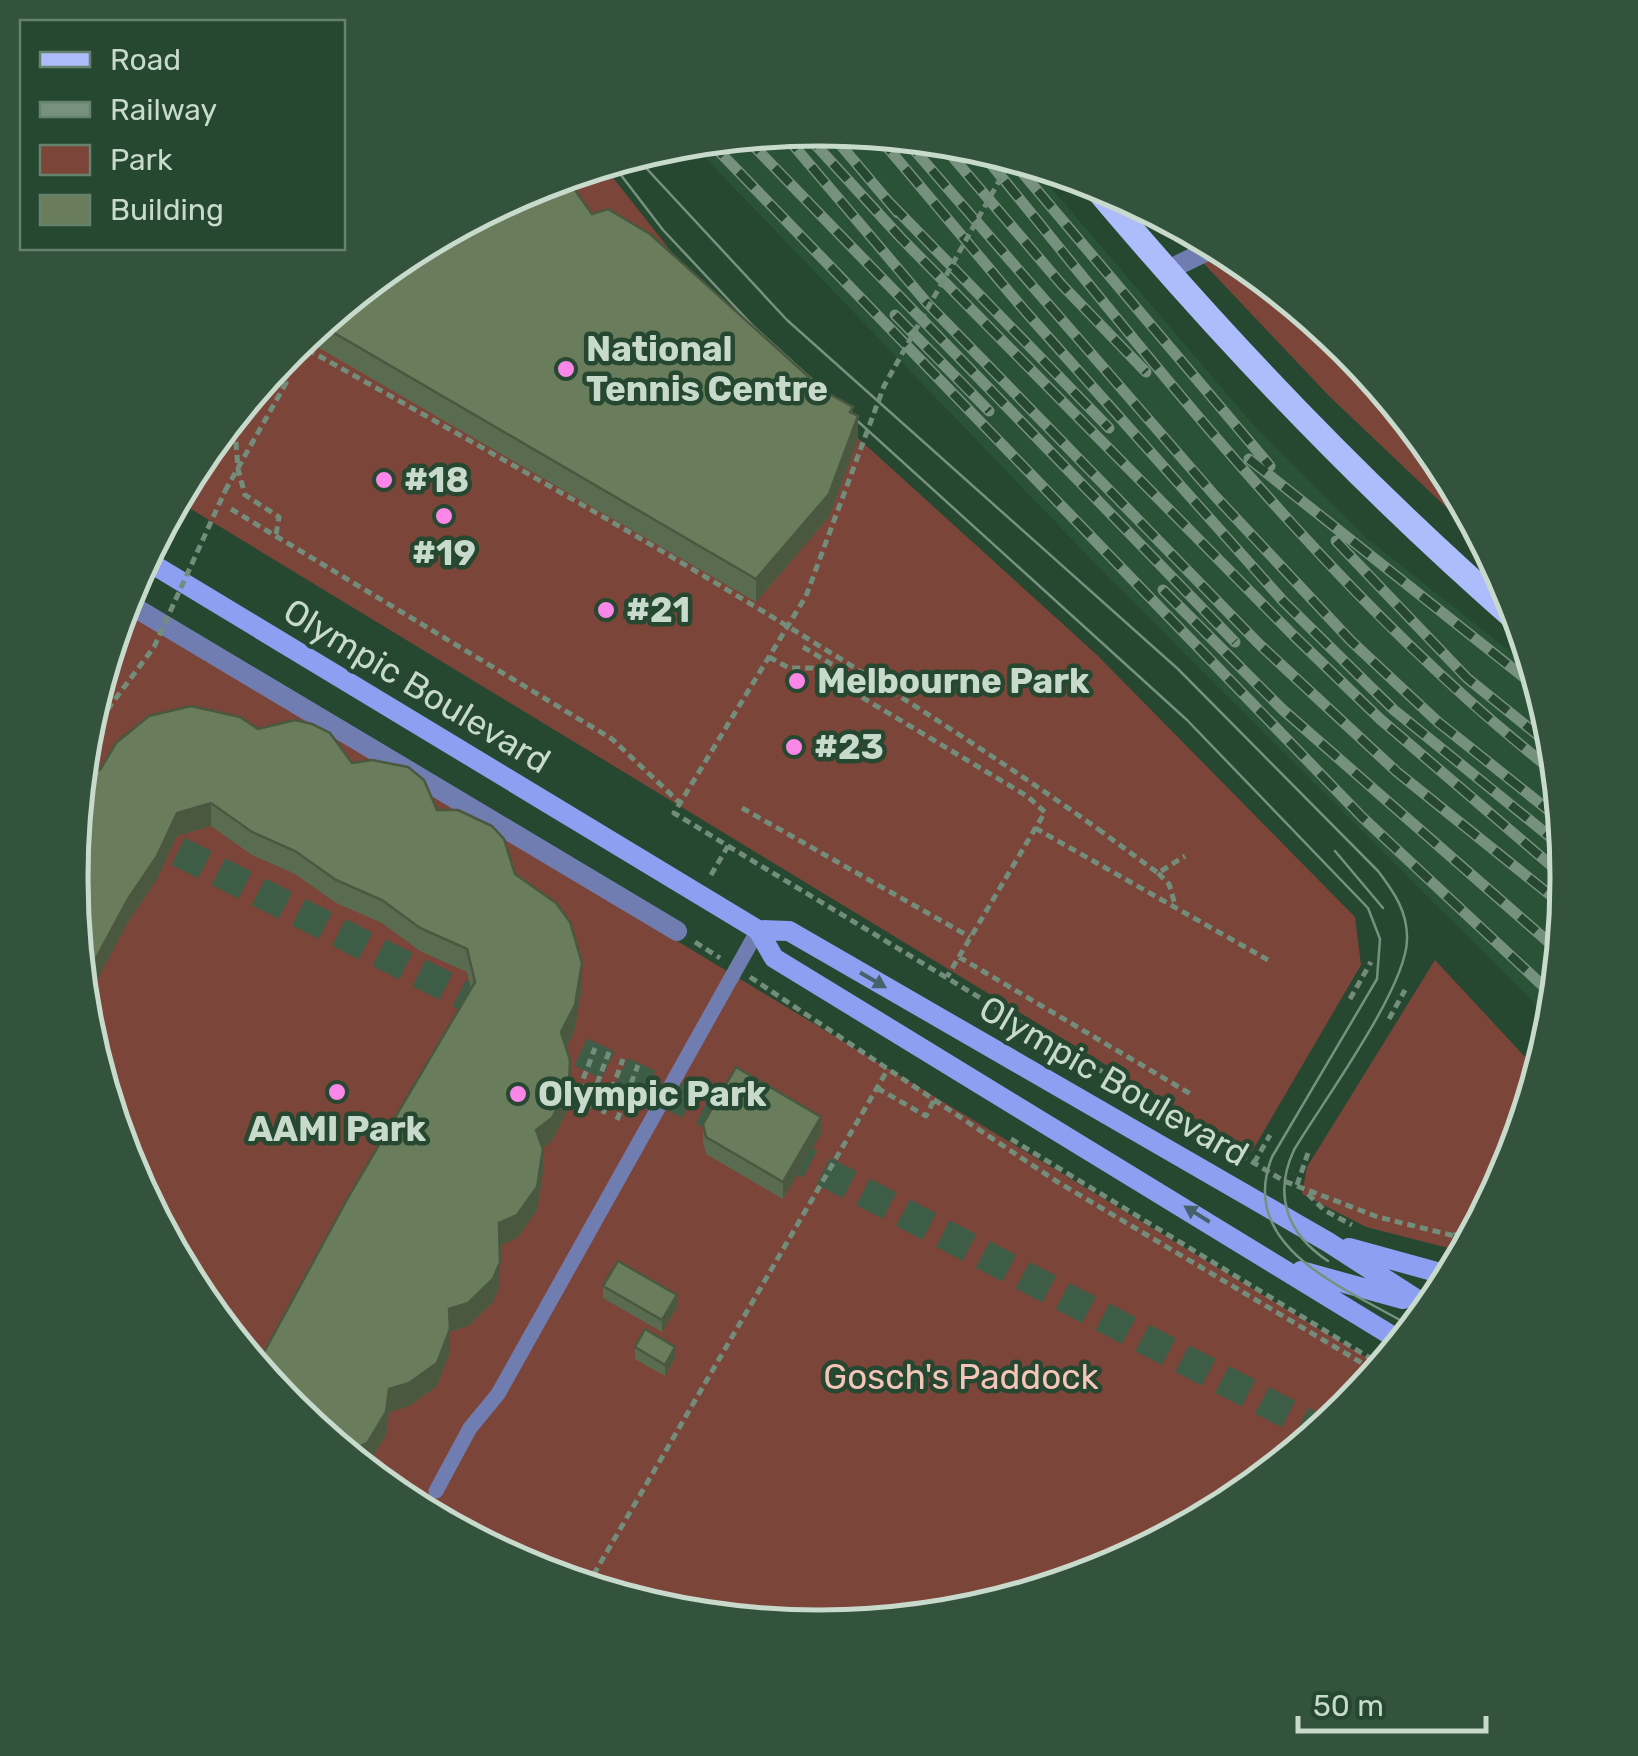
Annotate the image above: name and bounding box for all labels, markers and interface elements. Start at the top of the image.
legend [20,20,345,250]
text: Road [110,42,181,78]
text: Railway [110,92,217,128]
text: Park [110,142,173,178]
text: Building [110,192,224,228]
place label: National Tennis Centre [586,328,828,410]
marker: National Tennis Centre [555,358,577,380]
place label: #18 [404,459,469,501]
marker: #18 [373,469,395,491]
marker: #19 [433,505,455,527]
place label: #19 [412,532,476,574]
place label: #21 [626,589,690,631]
street label: Olympic Boulevard [276,590,558,782]
marker: #21 [595,599,617,621]
place label: Melbourne Park [817,660,1090,702]
marker: Melbourne Park [786,670,808,692]
place label: #23 [814,726,884,768]
marker: #23 [783,736,805,758]
one-way arrow [859,971,887,989]
street label: Olympic Boulevard [972,987,1256,1175]
place label: Olympic Park [538,1073,767,1115]
marker: AAMI Park [326,1081,348,1103]
marker: Olympic Park [507,1083,529,1105]
place label: AAMI Park [248,1108,427,1150]
one-way arrow [1183,1205,1211,1223]
park label: Gosch's Paddock [823,1356,1099,1398]
scale bar [1298,1671,1486,1733]
text: 50 m [1313,1688,1384,1724]

